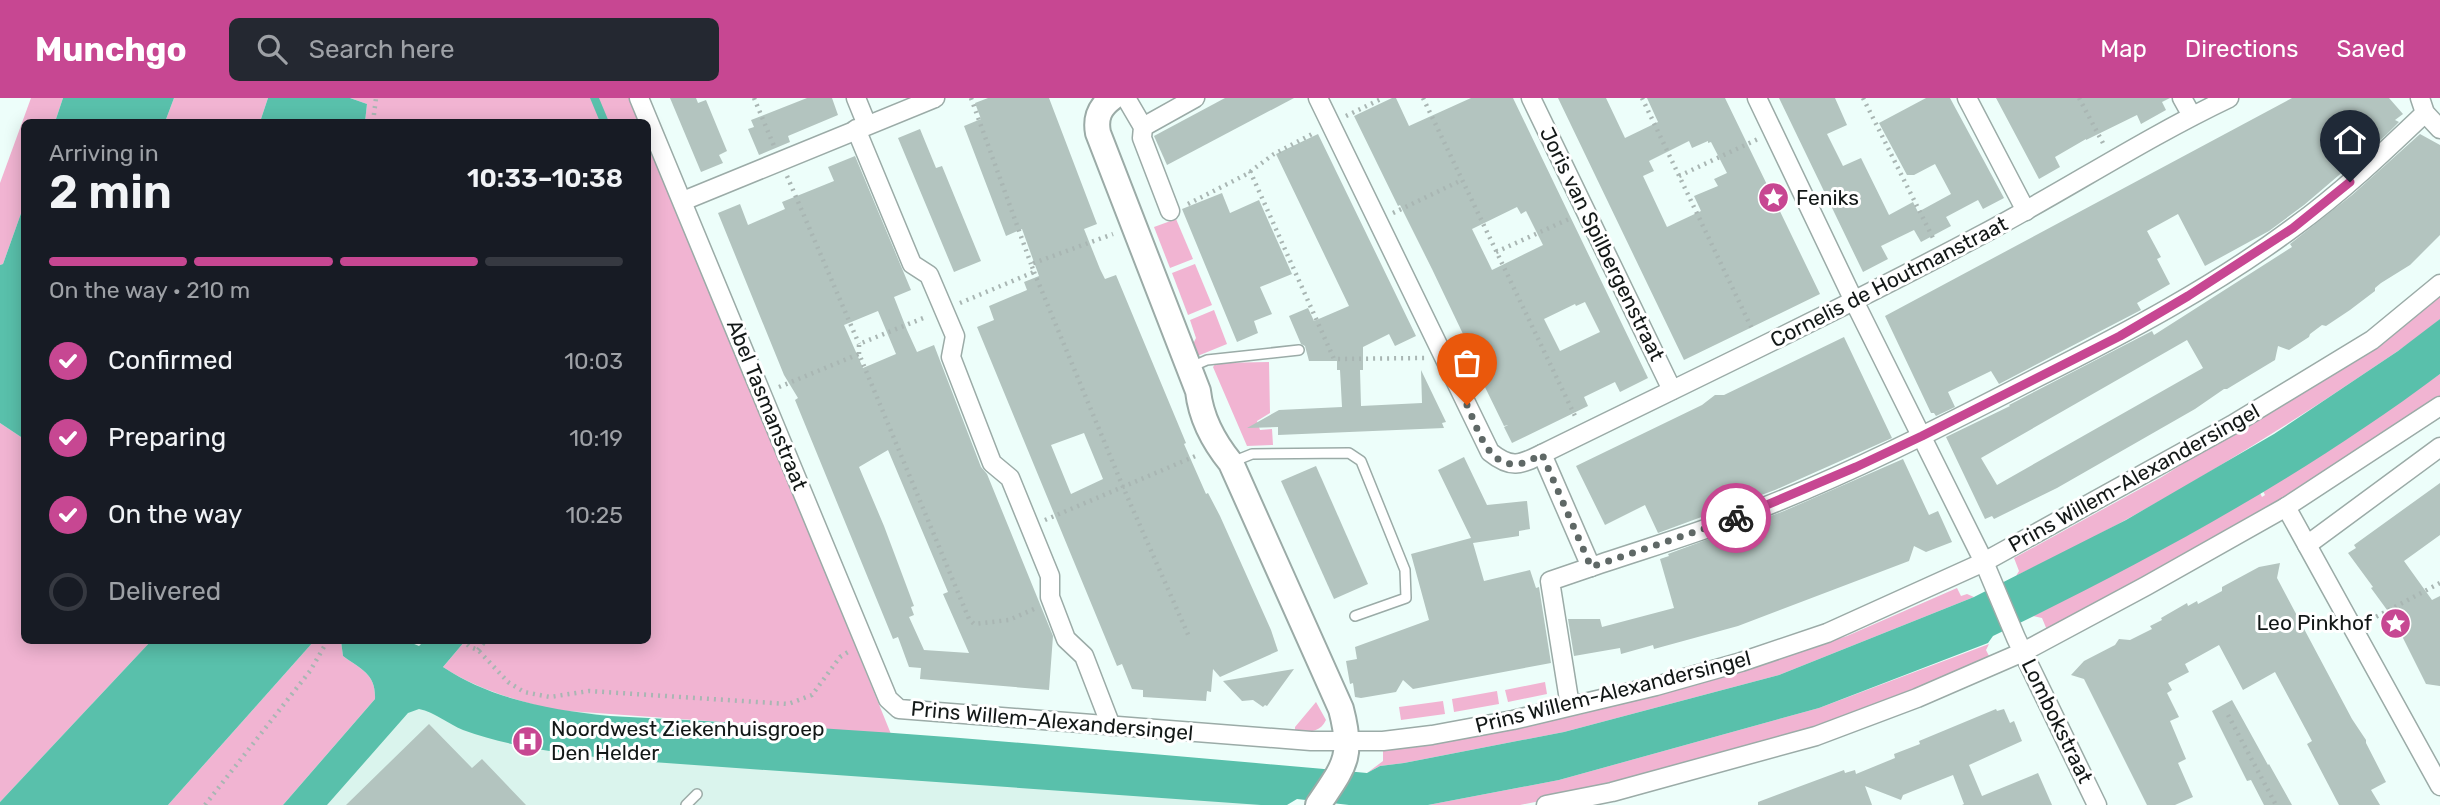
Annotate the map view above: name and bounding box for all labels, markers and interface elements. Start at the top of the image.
search box [229,18,719,81]
text: Munchgo [35,30,187,69]
icon: search [253,30,291,68]
text: Search here [309,34,455,65]
text: Map [2100,35,2147,63]
text: Directions [2185,35,2298,63]
text: Saved [2336,35,2405,63]
pin [2320,110,2380,182]
icon: home [2331,121,2369,159]
street label: Joris van Spilbergenstraat [1535,123,1670,365]
text: Arriving in [49,139,159,167]
text: 10:33–10:38 [467,163,623,194]
text: 2 min [49,165,172,220]
place icon: Feniks [1756,181,1790,215]
place label: Feniks [1796,185,1859,210]
street label: Cornelis de Houtmanstraat [1766,211,2012,352]
text: On the way · 210 m [49,276,250,304]
street label: Abel Tasmanstraat [722,316,813,494]
pin [1437,333,1497,405]
icon: check [49,342,87,380]
icon: bag [1448,344,1486,382]
text: Confirmed [108,345,233,376]
text: 10:03 [564,347,623,375]
street label: Prins Willem-Alexandersingel [2004,398,2264,557]
icon: check [49,419,87,457]
text: Preparing [108,422,226,453]
text: 10:19 [569,424,623,452]
courier [1701,483,1771,553]
icon: check [49,496,87,534]
text: On the way [108,499,242,530]
icon: bike [1717,499,1755,537]
text: 10:25 [566,501,623,529]
text: Delivered [108,576,221,607]
place icon: Leo Pinkhof [2378,606,2412,640]
place label: Leo Pinkhof [2257,610,2372,635]
street label: Prins Willem-Alexandersingel [1472,645,1753,738]
street label: Lombokstraat [2017,654,2098,787]
street label: Prins Willem-Alexandersingel [910,696,1194,745]
place label: Noordwest Ziekenhuisgroep Den Helder [551,716,824,765]
hospital icon: Noordwest Ziekenhuisgroep Den Helder [511,724,545,758]

